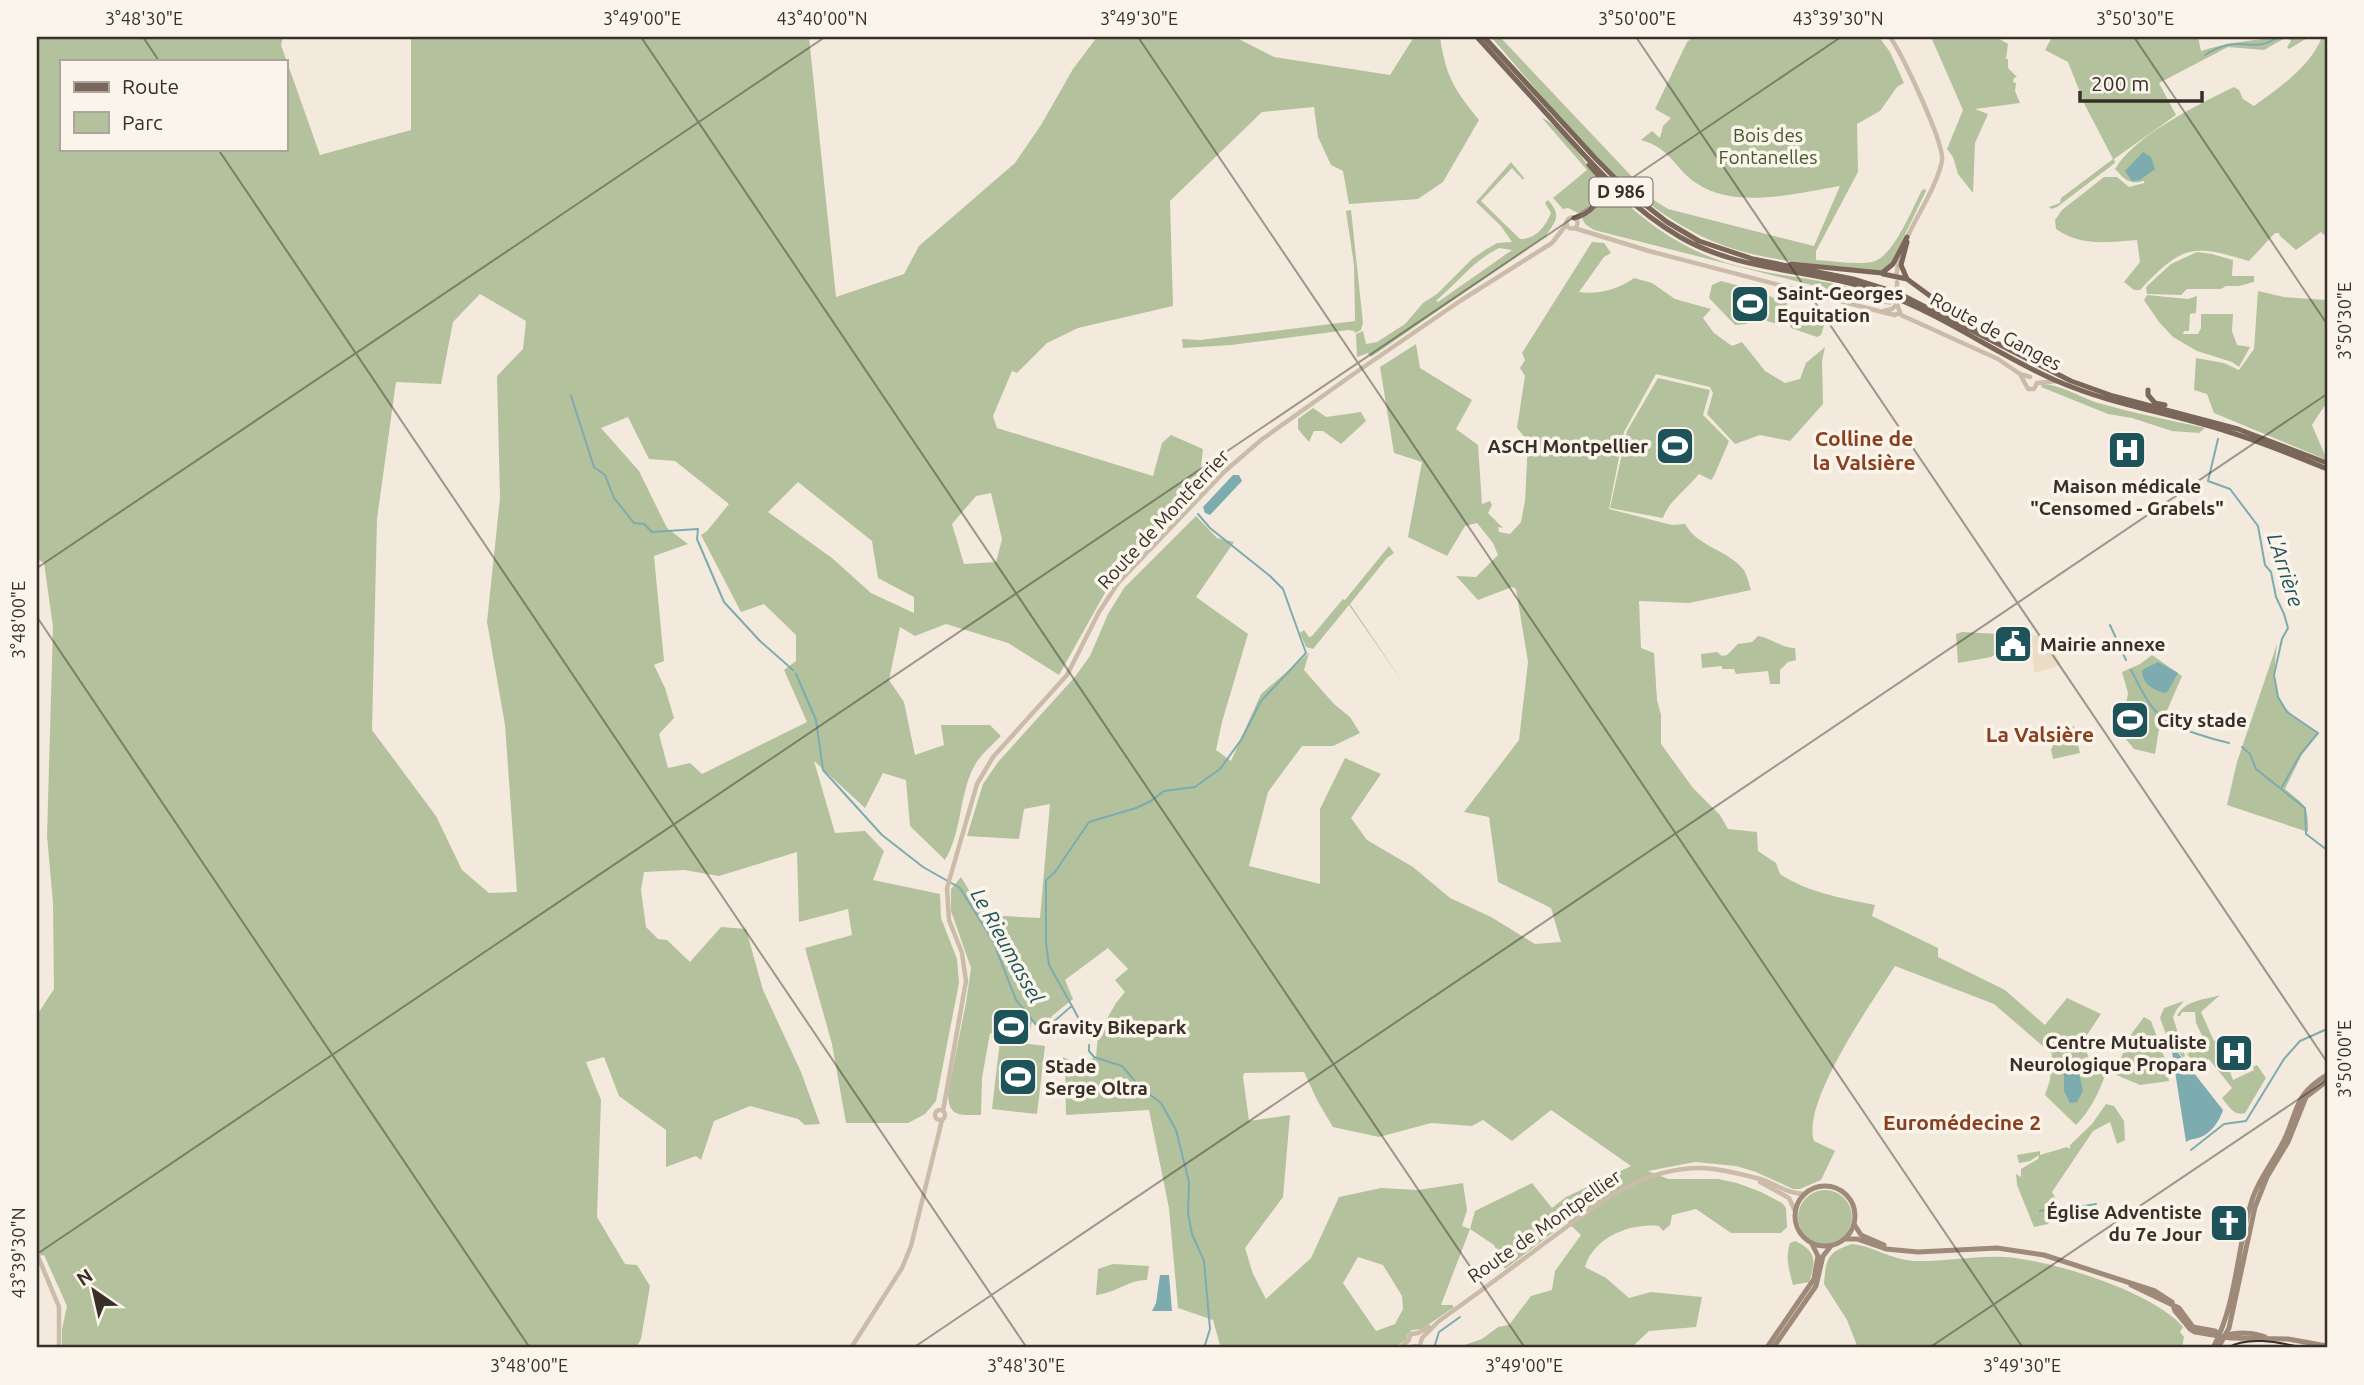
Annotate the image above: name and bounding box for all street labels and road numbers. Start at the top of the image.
road number: D 986 [1590,177,1652,206]
street label: Route de Ganges [1927,287,2065,375]
street label: Route de Montferrier [1093,445,1233,593]
street label: Route de Montpellier [1463,1165,1625,1287]

